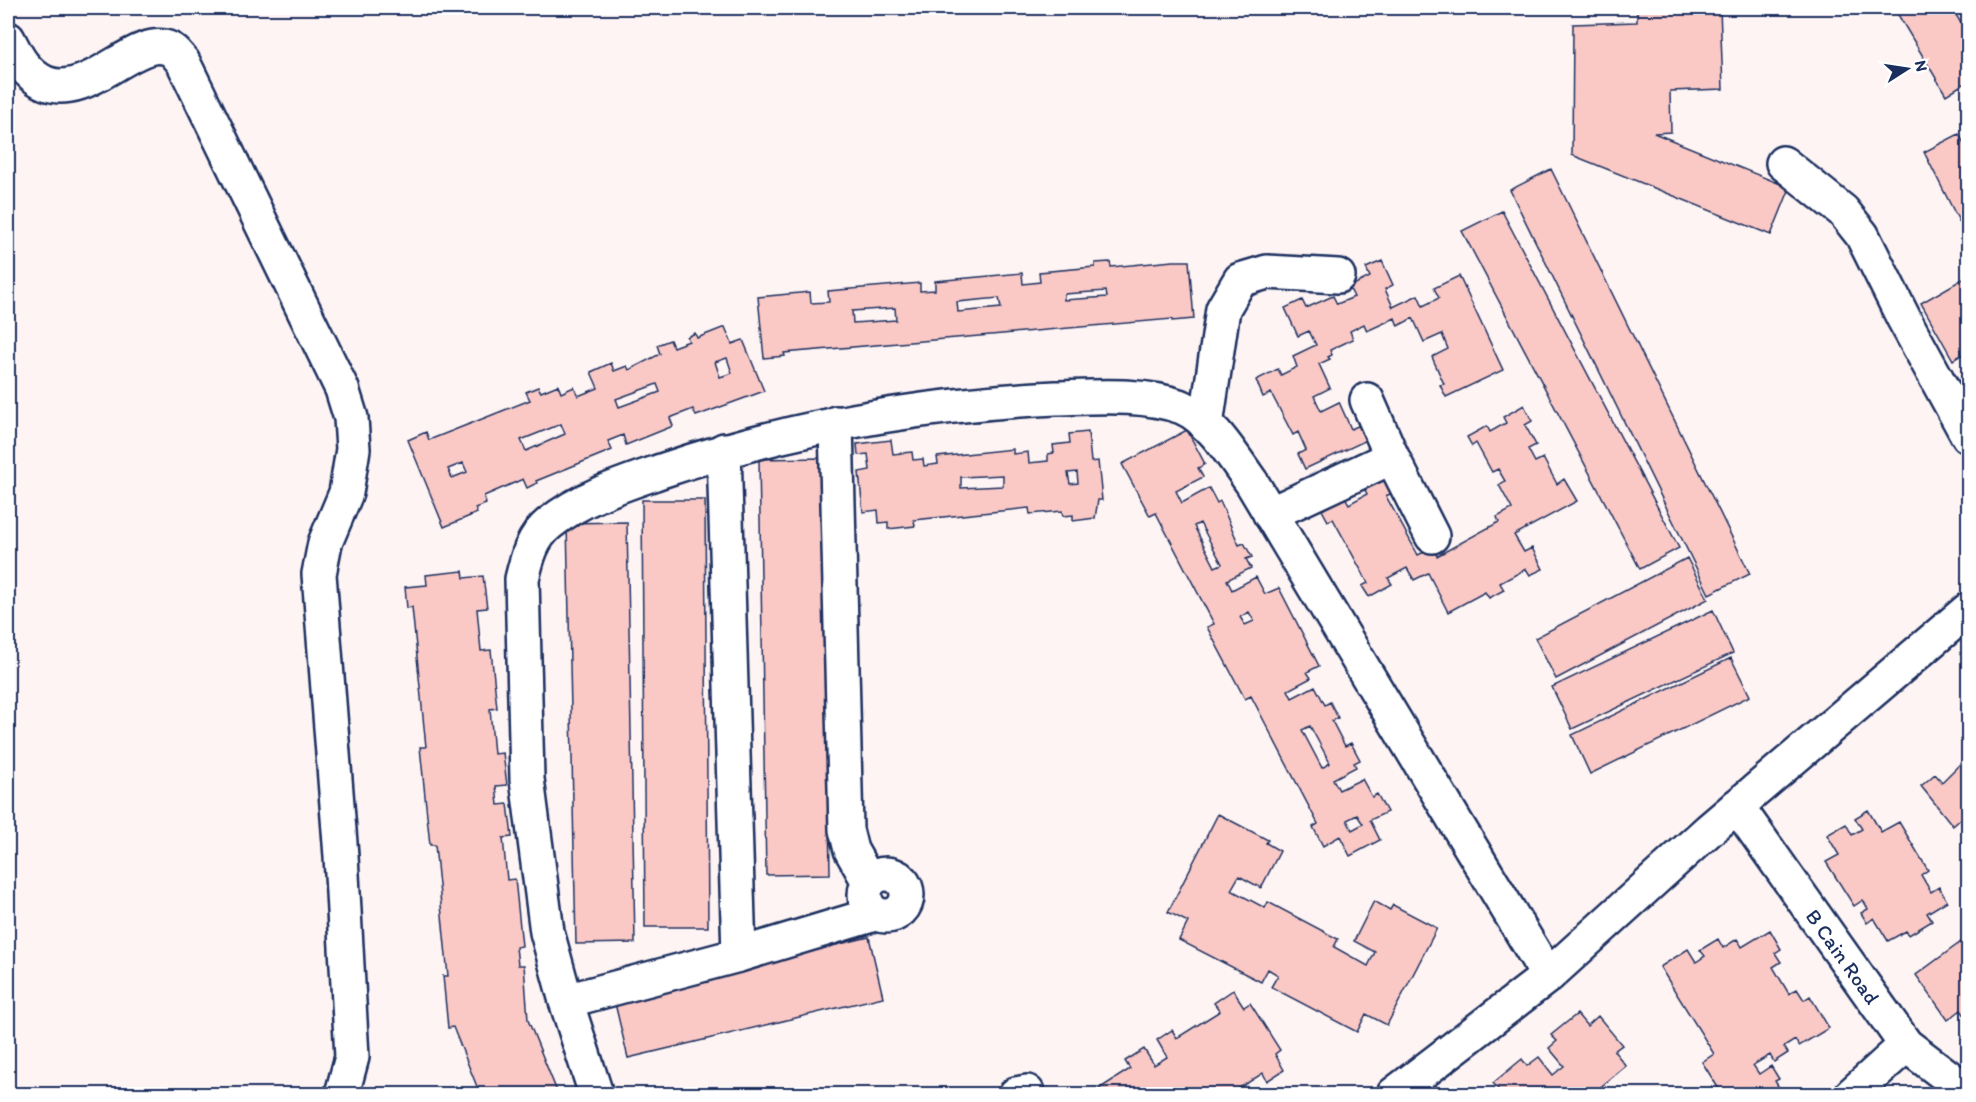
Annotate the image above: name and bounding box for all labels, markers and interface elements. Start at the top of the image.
north arrow [1877,39,1937,99]
text: N [1911,59,1932,73]
street label: B Cain Road [1801,904,1885,1009]

